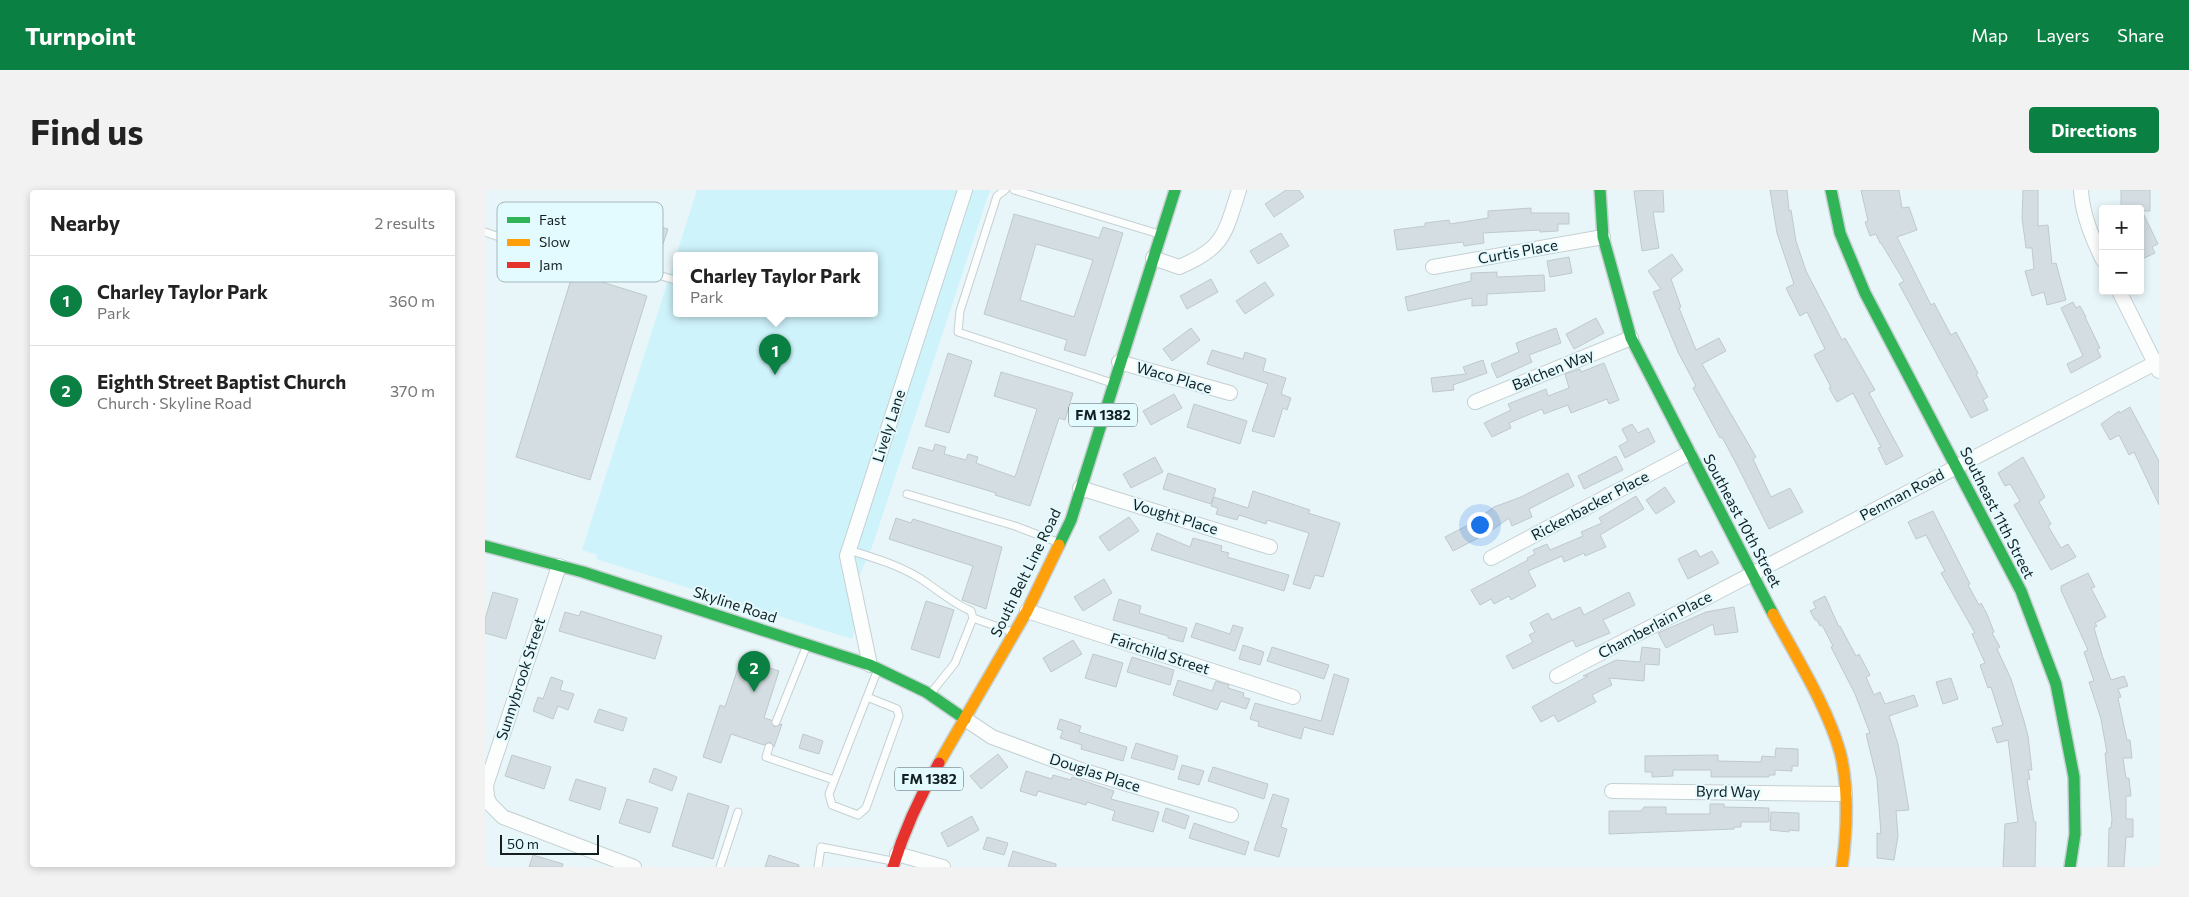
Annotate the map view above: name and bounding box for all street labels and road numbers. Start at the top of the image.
street label: Curtis Place [1477,235,1559,267]
street label: Balchen Way [1509,344,1596,394]
street label: Waco Place [1134,358,1214,396]
street label: Lively Lane [868,387,908,464]
road number: FM 1382 [1069,404,1137,426]
street label: Southeast 11th Street [1957,444,2039,581]
street label: Southeast 10th Street [1700,451,1786,590]
street label: Penman Road [1856,464,1947,524]
street label: Rickenbacker Place [1528,466,1652,544]
street label: Vought Place [1130,494,1220,538]
street label: South Belt Line Road [986,505,1064,640]
street label: Skyline Road [691,582,779,626]
street label: Chamberlain Place [1595,587,1714,662]
street label: Sunnybrook Street [492,615,548,742]
street label: Fairchild Street [1108,629,1212,678]
street label: Douglas Place [1048,749,1143,795]
road number: FM 1382 [895,768,963,790]
street label: Byrd Way [1696,781,1761,801]

